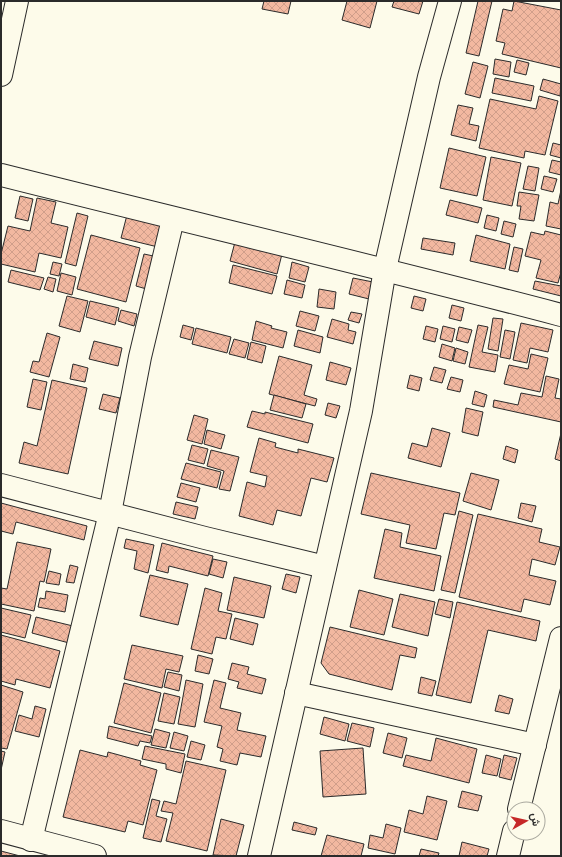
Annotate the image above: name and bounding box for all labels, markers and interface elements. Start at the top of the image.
north arrow [506,801,546,841]
text: ش [527,812,544,827]

